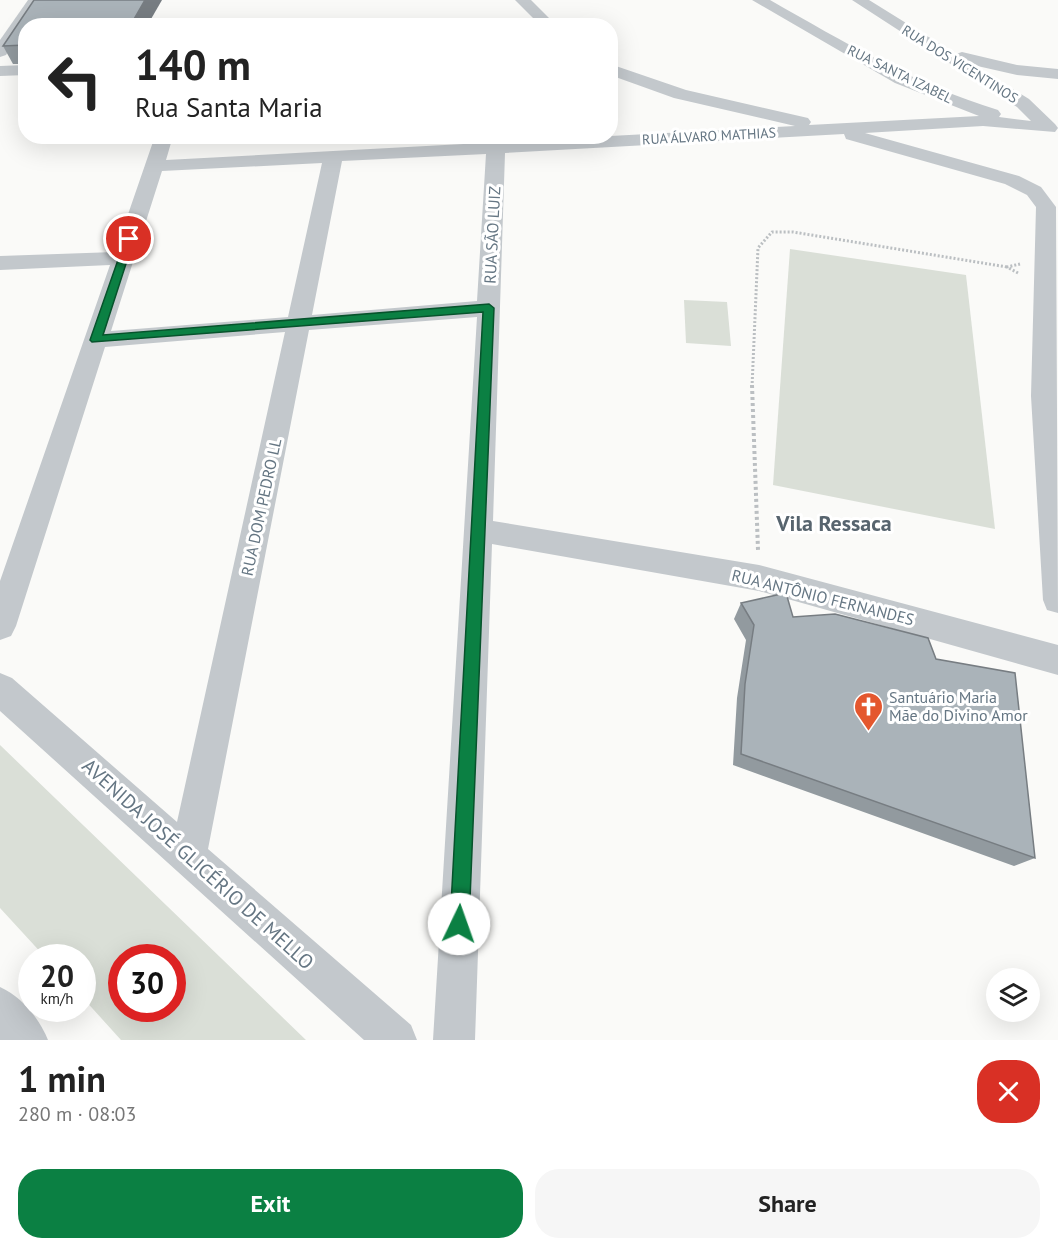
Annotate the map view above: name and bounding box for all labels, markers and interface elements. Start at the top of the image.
street label: RUA DOS VICENTINOS [899,21,1021,107]
text: 140 m [135,37,251,92]
street label: RUA SANTA IZABEL [845,41,955,107]
icon: left [36,42,114,120]
text: Rua Santa Maria [135,90,323,124]
street label: RUA ÁLVARO MATHIAS [642,124,776,148]
street label: RUA SÃO LUIZ [479,185,505,284]
pin [103,213,154,264]
icon: arrive [112,222,145,255]
street label: RUA DOM PEDRO LL [237,437,285,577]
district label: Vila Ressaca [775,509,892,537]
street label: RUA ANTÔNIO FERNANDES [730,565,916,629]
place label: Santuário Maria Mãe do Divino Amor [889,687,1028,725]
church icon: Santuário Maria Mãe do Divino Amor [852,690,884,732]
street label: AVENIDA JOSÉ GLICÉRIO DE MELLO [77,753,319,975]
position arrow [427,892,491,956]
speed limit sign: 30 [108,944,186,1022]
text: 20 [40,956,74,995]
map controls [986,968,1040,1022]
button: layers [986,968,1040,1022]
text: km/h [41,989,73,1008]
text: 1 min [18,1055,106,1102]
button: close [977,1060,1040,1123]
text: 280 m · 08:03 [18,1101,136,1127]
button: Exit [18,1169,523,1238]
button: Share [535,1169,1040,1238]

